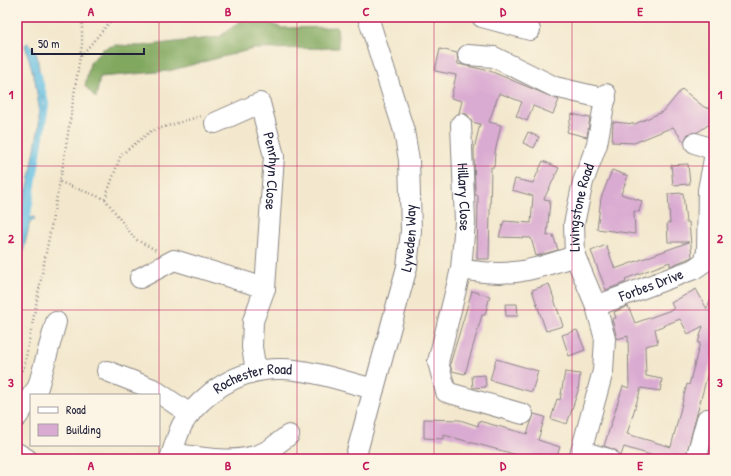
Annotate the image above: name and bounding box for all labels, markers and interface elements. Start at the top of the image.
text: A [88,2,95,20]
text: B [225,2,232,20]
text: C [362,2,370,20]
text: D [500,2,507,20]
text: E [637,2,643,20]
scale bar [32,30,144,56]
text: 50 m [38,35,59,52]
text: 1 [9,85,14,103]
text: 1 [718,85,723,103]
street label: Penrhyn Close [258,130,285,211]
street label: Livingstone Road [563,160,599,252]
street label: Hillary Close [453,162,476,232]
street label: Lyveden Way [395,204,421,274]
text: 2 [8,229,15,247]
text: 2 [717,229,724,247]
street label: Forbes Drive [615,263,686,307]
street label: Rochester Road [209,358,293,398]
text: 3 [8,373,14,391]
text: 3 [717,373,723,391]
legend [30,394,160,446]
text: Road [66,401,86,418]
text: Building [66,421,101,438]
text: A [88,456,95,474]
text: B [225,456,232,474]
text: C [362,456,370,474]
text: D [500,456,507,474]
text: E [637,456,643,474]

